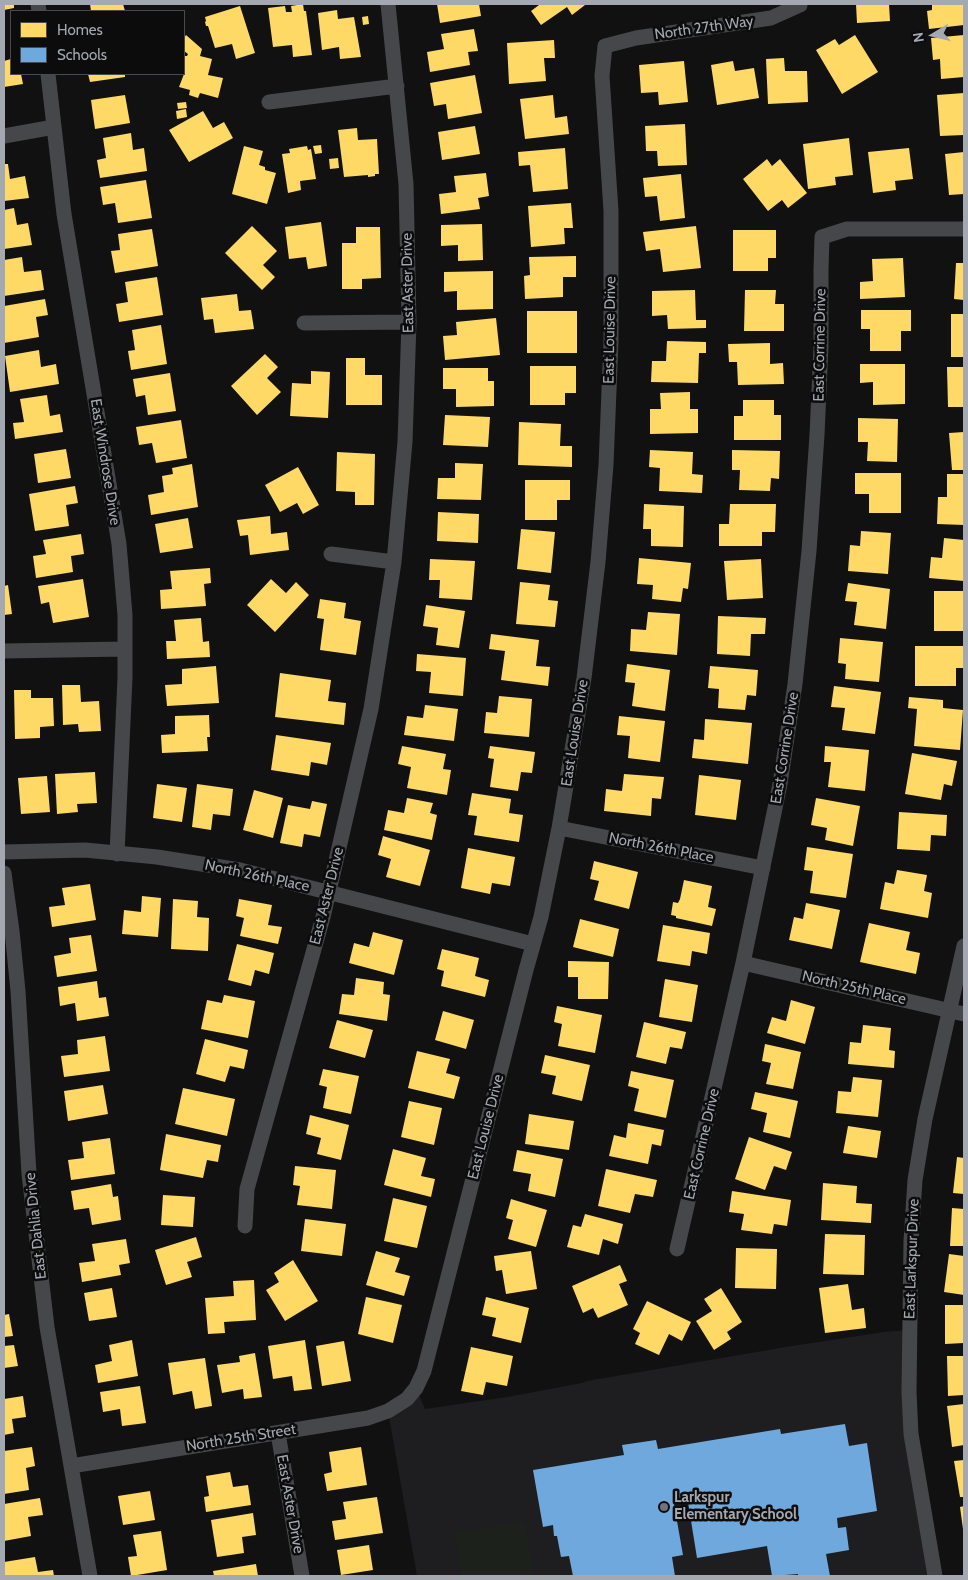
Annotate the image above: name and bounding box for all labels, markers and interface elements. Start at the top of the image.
legend [10,10,185,75]
north arrow [908,10,958,60]
street label: North 27th Way [653,12,755,44]
text: Homes [57,21,103,39]
text: N [909,31,928,44]
text: Schools [57,46,107,64]
street label: East Aster Drive [398,233,418,333]
street label: East Louise Drive [600,276,620,384]
street label: East Corrine Drive [810,288,830,402]
street label: East Windrose Drive [86,397,124,527]
street label: East Louise Drive [558,678,592,788]
street label: East Corrine Drive [767,691,803,805]
street label: North 26th Place [607,829,715,867]
street label: East Aster Drive [306,845,348,947]
street label: North 26th Place [203,856,311,896]
street label: North 25th Place [800,967,908,1009]
street label: East Louise Drive [464,1073,508,1181]
street label: East Corrine Drive [681,1087,723,1201]
street label: East Dahlia Drive [21,1172,51,1280]
street label: East Larkspur Drive [901,1198,923,1320]
street label: North 25th Street [185,1420,297,1456]
street label: East Aster Drive [272,1453,308,1555]
place label: Larkspur Elementary School [674,1489,797,1524]
marker: Larkspur Elementary School [658,1501,670,1513]

